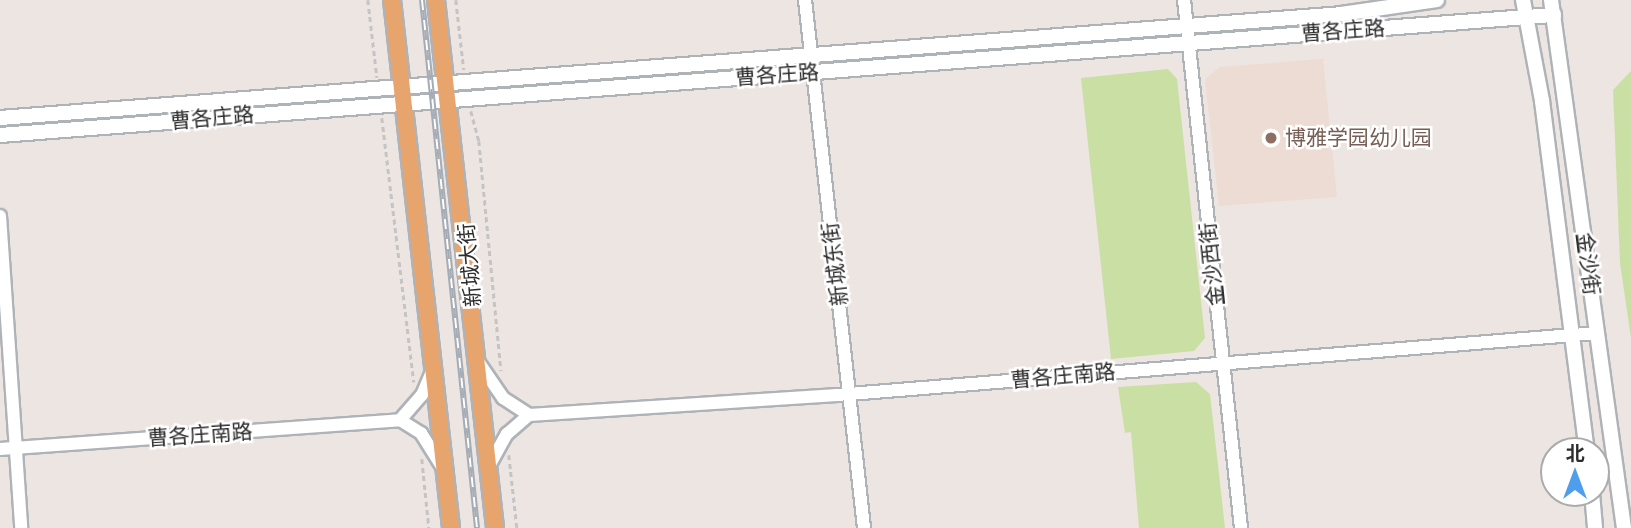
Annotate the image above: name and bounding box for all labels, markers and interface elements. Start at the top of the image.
street label: 曹各庄路 [1300,16,1386,46]
street label: 曹各庄路 [734,60,820,90]
street label: 曹各庄路 [169,102,255,134]
place label: 博雅学园幼儿园 [1285,125,1432,151]
marker: 博雅学园幼儿园 [1263,130,1279,146]
street label: 新城东街 [817,221,853,307]
street label: 金沙西街 [1195,221,1229,307]
street label: 新城大街 [454,222,486,308]
street label: 金沙街 [1572,231,1604,297]
street label: 曹各庄南路 [1010,359,1116,393]
street label: 曹各庄南路 [147,419,253,451]
north arrow [1540,437,1610,507]
text: 北 [1565,441,1585,465]

